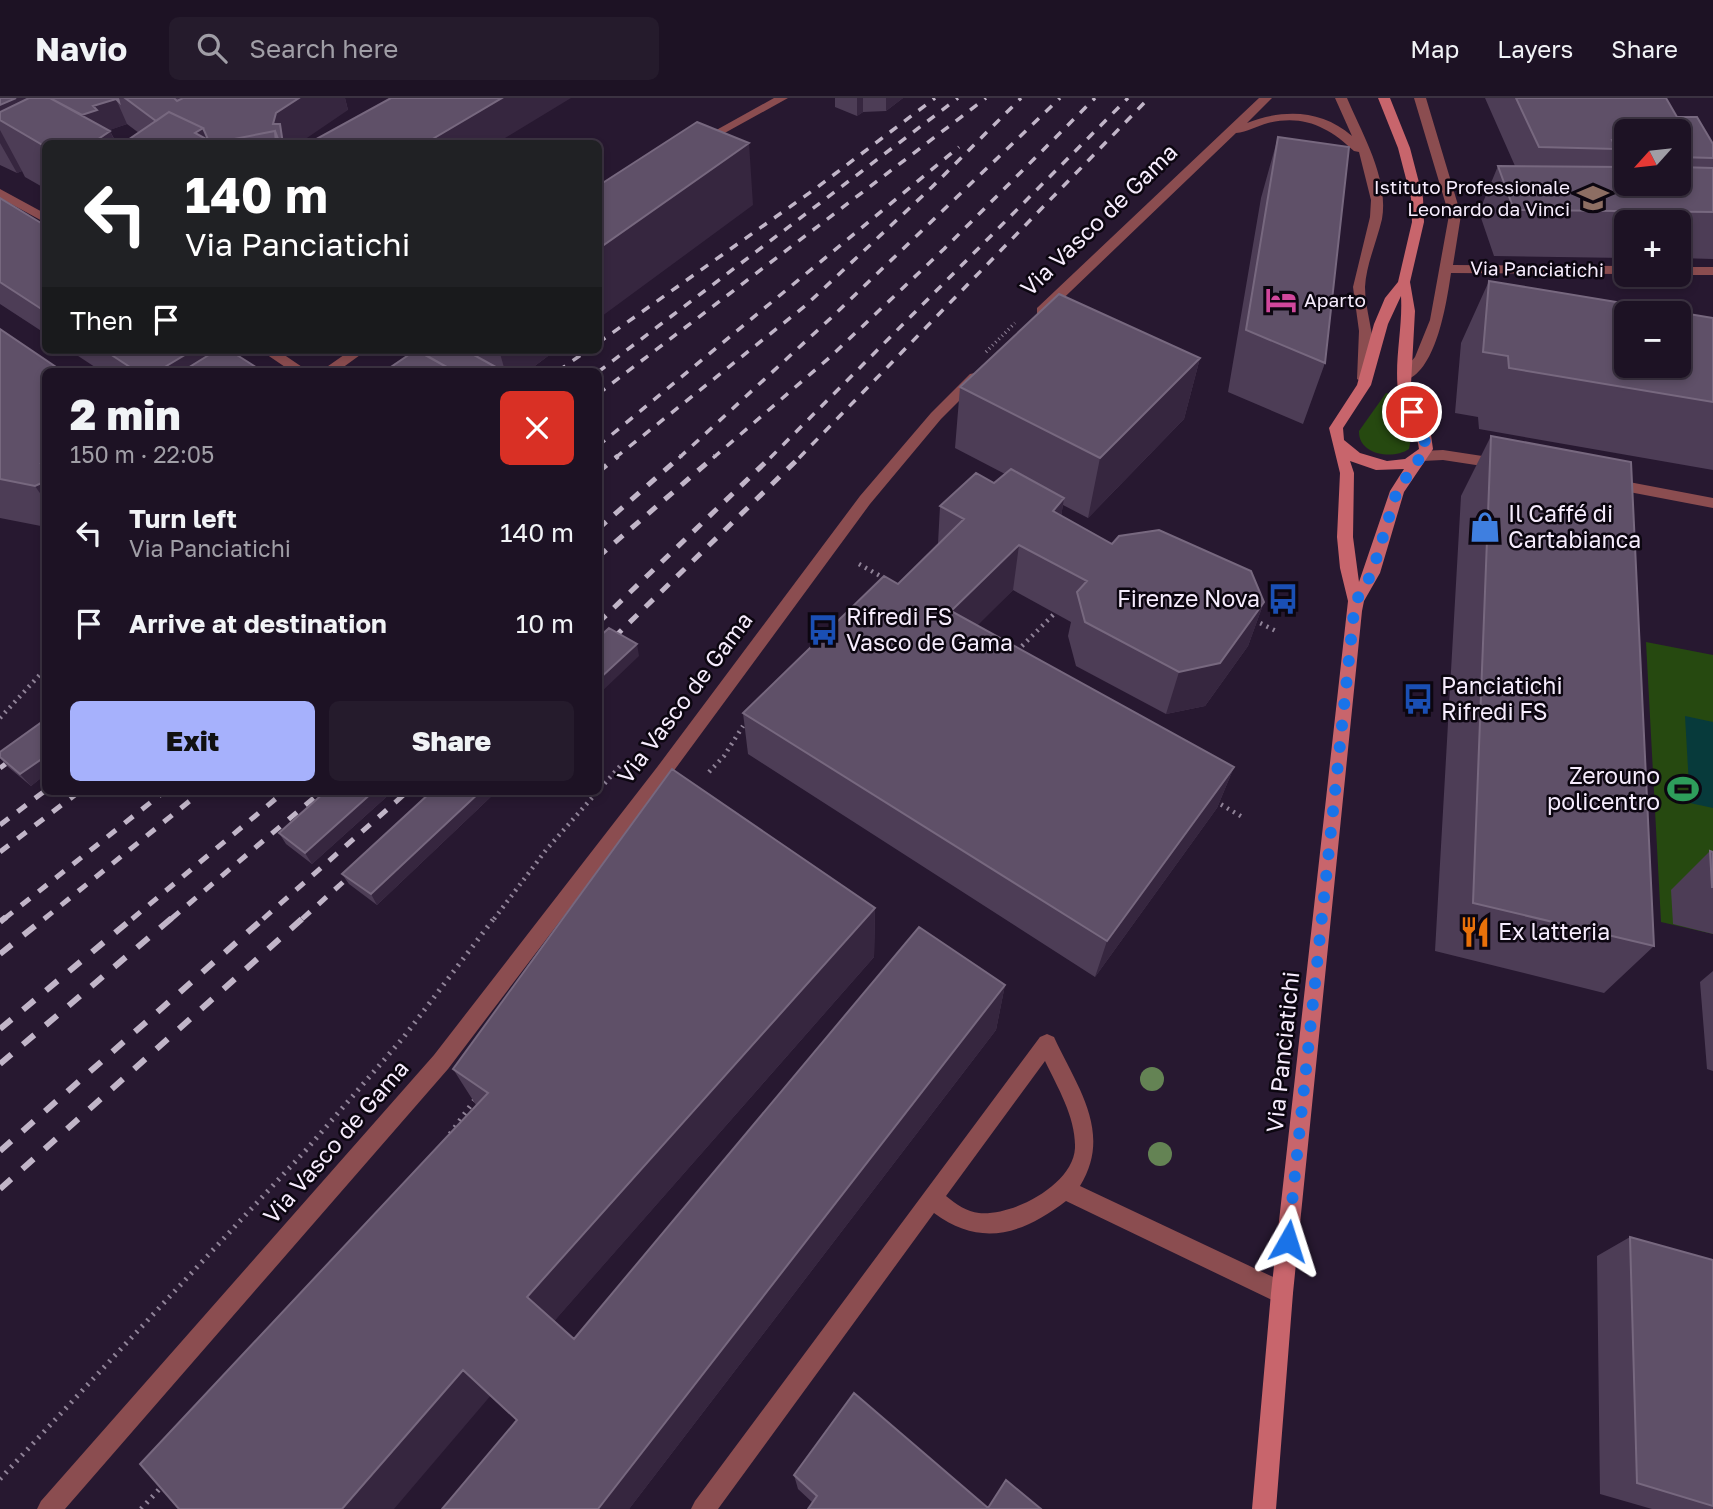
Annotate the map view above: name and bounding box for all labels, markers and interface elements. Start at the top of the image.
search box [169,17,659,80]
text: Navio [35,29,127,68]
icon: search [193,29,231,67]
text: Search here [249,33,398,64]
text: Map [1410,34,1459,63]
text: Layers [1497,34,1573,63]
text: Share [1611,34,1678,63]
north arrow [1614,119,1690,196]
map controls [1614,119,1691,378]
street label: Via Vasco de Gama [1014,137,1183,301]
text: 140 m [185,165,328,224]
icon: left [70,168,161,259]
place label: Istituto Professionale Leonardo da Vinci [1374,175,1570,220]
school or university icon: Istituto Professionale Leonardo da Vinci [1576,181,1610,215]
button: + [1614,210,1691,287]
text: Via Panciatichi [185,225,410,263]
street label: Via Panciatichi [1470,256,1604,281]
hotel icon: Aparto [1264,283,1298,317]
place label: Aparto [1304,288,1366,311]
icon: arrive [147,301,185,339]
button: − [1614,301,1691,378]
text: Then [70,305,133,336]
pin [1382,382,1442,442]
text: 2 min [70,389,181,439]
button: close [500,391,574,465]
icon: arrive [1393,393,1431,431]
text: 150 m · 22:05 [70,440,214,468]
place label: Il Caffé di Cartabianca [1508,499,1641,553]
text: Turn left [129,503,237,534]
shop icon: Il Caffé di Cartabianca [1468,510,1502,544]
icon: left [70,514,108,552]
text: 140 m [500,517,574,548]
text: Via Panciatichi [129,534,291,562]
bus stop icon: Firenze Nova [1266,582,1300,616]
place label: Firenze Nova [1117,584,1260,612]
place label: Rifredi FS Vasco de Gama [846,602,1013,656]
icon: arrive [70,605,108,643]
street label: Via Vasco de Gama [611,606,758,789]
text: Arrive at destination [129,608,387,639]
text: 10 m [516,608,574,639]
bus stop icon: Rifredi FS Vasco de Gama [806,613,840,647]
place label: Panciatichi Rifredi FS [1441,671,1563,725]
bus stop icon: Panciatichi Rifredi FS [1401,682,1435,716]
button: Exit [70,701,315,781]
button: Share [329,701,574,781]
place label: Zerouno policentro [1547,761,1660,815]
sports icon: Zerouno policentro [1666,772,1700,806]
restaurant icon: Ex latteria [1458,915,1492,949]
place label: Ex latteria [1498,917,1610,945]
street label: Via Panciatichi [1260,970,1304,1134]
street label: Via Vasco de Gama [257,1054,414,1229]
position arrow [1251,1204,1325,1278]

